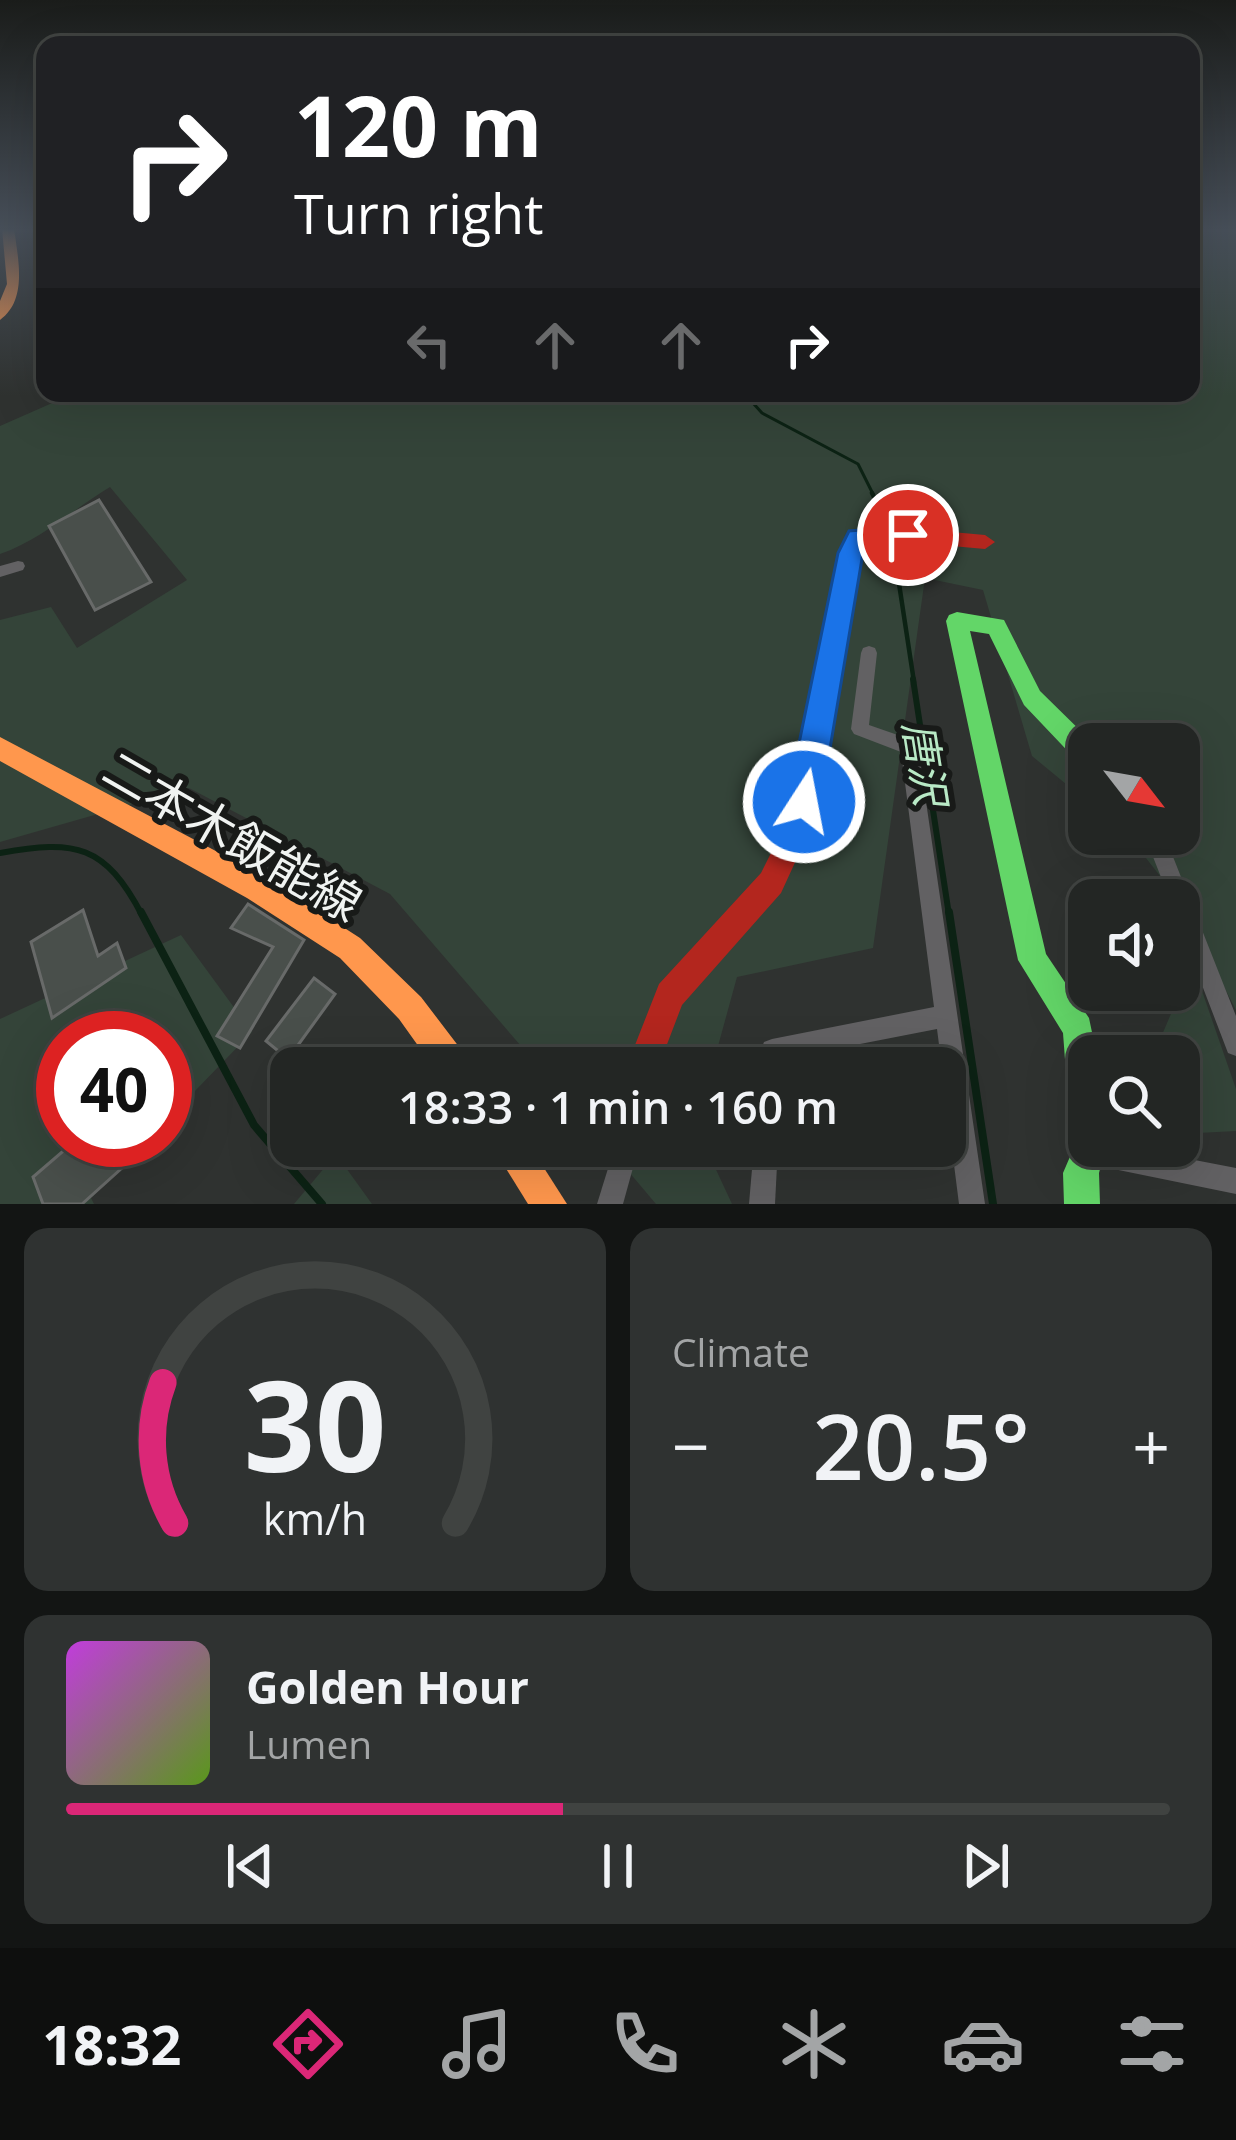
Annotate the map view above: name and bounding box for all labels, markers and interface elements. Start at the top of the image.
text: 120 m [294,67,542,182]
icon: right [96,84,252,240]
text: Turn right [294,176,543,250]
icon: left [396,312,462,378]
icon: ahead [522,312,588,378]
icon: ahead [648,312,714,378]
icon: right [774,312,840,378]
pin [857,484,959,586]
icon: arrive [875,502,941,568]
water label: 唐沢 [891,717,962,814]
north arrow [1068,723,1200,855]
map controls [1068,723,1200,1167]
street label: 二本木飯能線 [92,735,374,935]
position arrow [741,739,867,865]
button: sound [1068,879,1200,1011]
speed limit sign: 40 [36,1011,192,1167]
button: search [1068,1035,1200,1167]
text: 18:33 · 1 min · 160 m [398,1076,838,1137]
text: Climate [672,1325,810,1378]
text: 30 [244,1339,386,1509]
text: 20.5° [812,1384,1030,1506]
text: − [672,1400,710,1490]
text: + [1132,1400,1170,1490]
text: km/h [263,1488,367,1547]
text: Golden Hour [246,1656,529,1717]
text: Lumen [246,1717,372,1770]
icon: previous [217,1833,283,1899]
icon: pause [585,1833,651,1899]
icon: next [953,1833,1019,1899]
icon: directions [266,2002,350,2086]
icon: music [435,2002,519,2086]
icon: phone [603,2002,687,2086]
icon: climate [772,2002,856,2086]
icon: car [941,2002,1025,2086]
icon: filters [1110,2002,1194,2086]
text: 18:32 [42,2007,181,2081]

